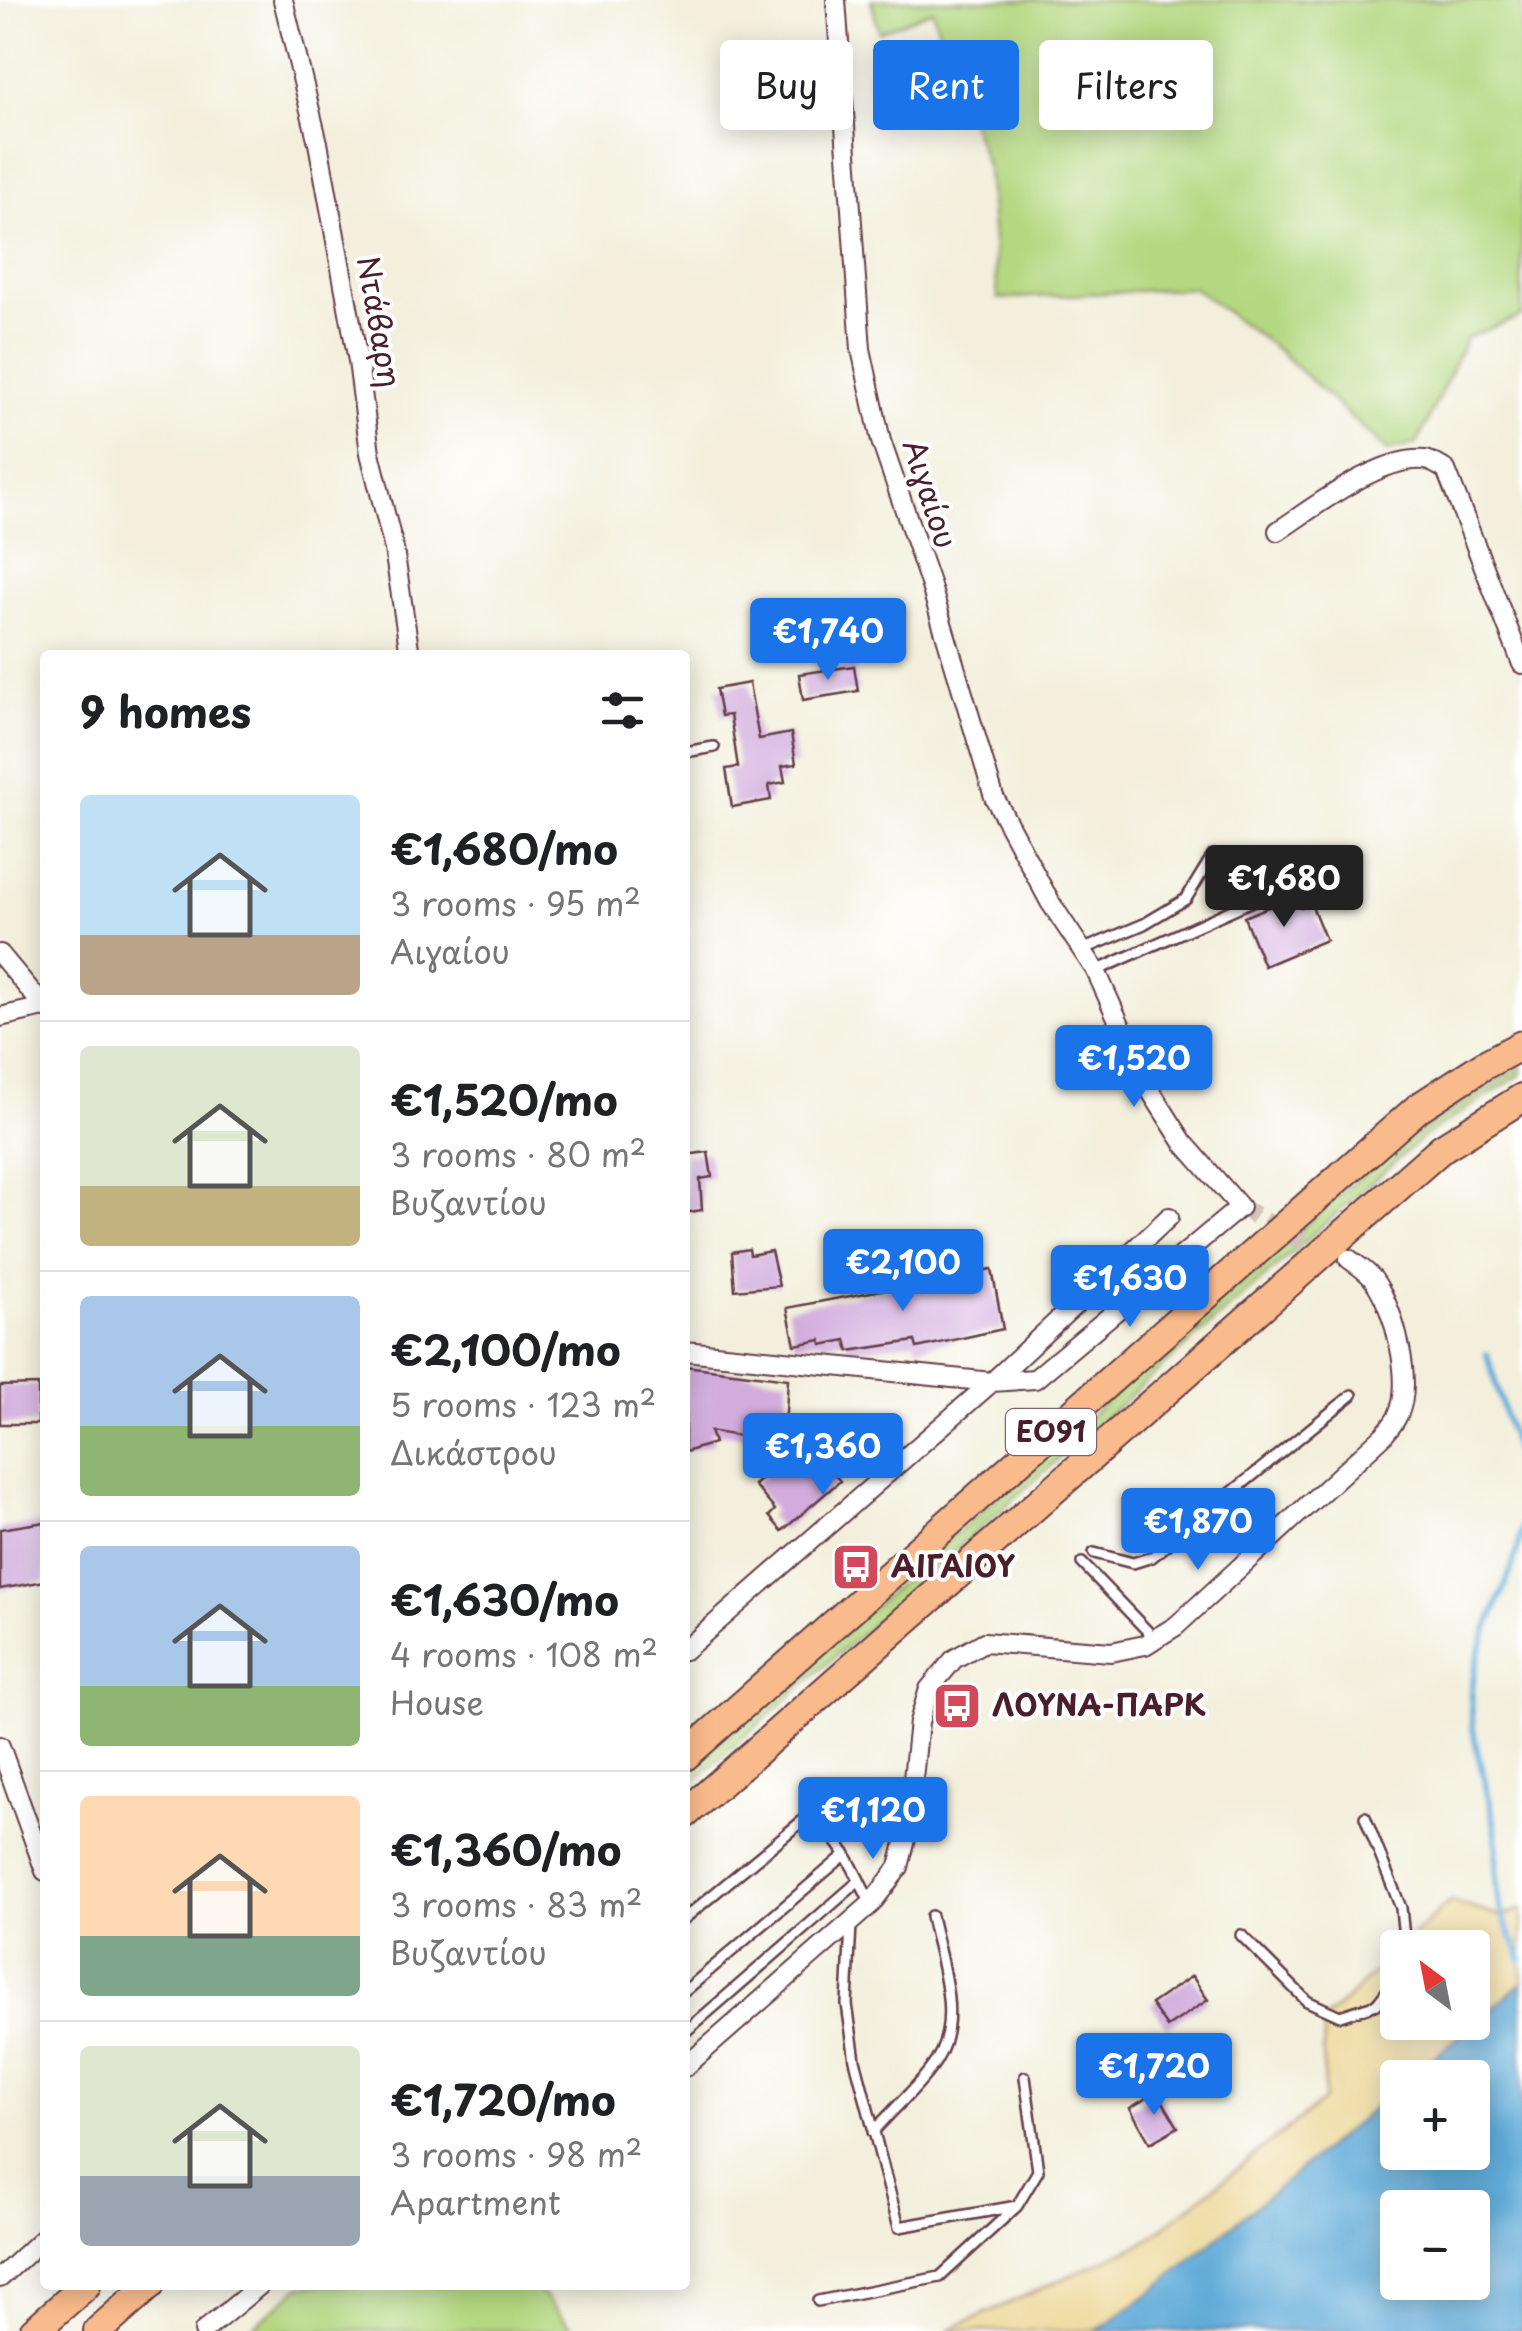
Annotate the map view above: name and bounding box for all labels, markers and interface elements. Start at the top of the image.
chip: Buy [720,40,853,130]
chip: Rent [873,40,1019,130]
chip: Filters [1039,40,1213,130]
street label: Ντάβαρη [347,252,414,391]
street label: Αιγαίου [893,433,970,554]
pin: €1,740 [747,598,909,683]
text: €1,740 [772,606,884,654]
text: 9 homes [80,679,251,742]
icon: filters [595,683,650,738]
text: €1,680/mo [390,816,618,879]
icon: home [160,835,280,955]
pin: €1,680 [1203,845,1365,930]
text: €1,680 [1227,853,1341,901]
text: 3 rooms · 95 m² [390,879,641,927]
text: Αιγαίου [390,927,510,975]
pin: €1,520 [1053,1025,1215,1110]
text: €1,520 [1077,1033,1191,1081]
text: €1,520/mo [390,1067,618,1130]
icon: home [160,1086,280,1206]
text: 3 rooms · 80 m² [390,1130,646,1178]
text: Βυζαντίου [390,1178,547,1226]
pin: €2,100 [822,1229,984,1314]
text: €2,100 [845,1237,961,1285]
pin: €1,630 [1049,1245,1211,1330]
text: €1,630 [1073,1253,1187,1301]
text: €2,100/mo [390,1317,621,1380]
icon: home [160,1336,280,1456]
text: 5 rooms · 123 m² [390,1380,656,1428]
road number: ΕΟ91 [1006,1409,1096,1455]
pin: €1,360 [742,1413,904,1498]
text: €1,360 [765,1421,881,1469]
text: Δικάστρου [390,1428,557,1476]
pin: €1,870 [1117,1488,1279,1573]
text: €1,870 [1143,1496,1253,1544]
bus stop icon: ΑΙΓΑΙΟΥ [830,1541,882,1593]
place label: ΑΙΓΑΙΟΥ [891,1542,1016,1587]
text: €1,630/mo [390,1567,619,1630]
icon: home [160,1586,280,1706]
text: 4 rooms · 108 m² [390,1630,658,1678]
text: House [390,1678,484,1726]
bus stop icon: ΛΟΥΝΑ-ΠΑΡΚ [931,1680,983,1732]
place label: ΛΟΥΝΑ-ΠΑΡΚ [992,1681,1207,1726]
pin: €1,120 [792,1777,954,1862]
text: €1,120 [820,1785,926,1833]
text: €1,360/mo [390,1817,621,1880]
icon: home [160,1836,280,1956]
text: 3 rooms · 83 m² [390,1880,643,1928]
text: Βυζαντίου [390,1928,547,1976]
north arrow [1380,1930,1490,2040]
map controls [1380,1930,1490,2300]
pin: €1,720 [1073,2033,1235,2118]
text: €1,720 [1098,2041,1210,2089]
button: + [1380,2060,1490,2170]
text: €1,720/mo [390,2067,616,2130]
icon: home [160,2086,280,2206]
text: 3 rooms · 98 m² [390,2130,642,2178]
text: Apartment [390,2178,561,2226]
button: − [1380,2190,1490,2300]

